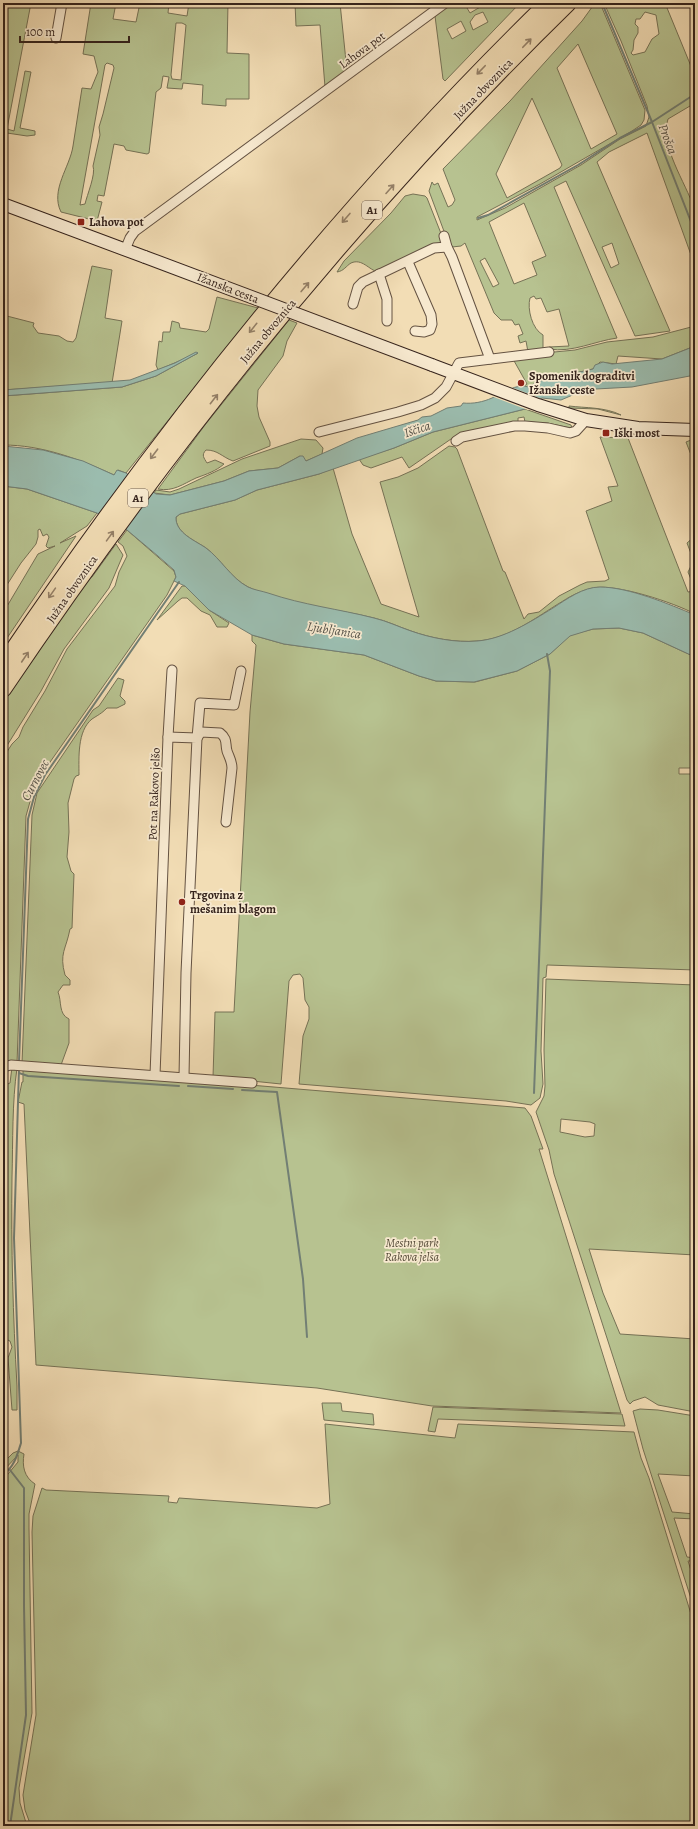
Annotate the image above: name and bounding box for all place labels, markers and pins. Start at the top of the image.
place label: Lahova pot [89,214,144,230]
marker: Lahova pot [76,217,86,227]
place label: Spomenik dograditvi Ižanske ceste [529,368,635,398]
marker: Spomenik dograditvi Ižanske ceste [516,378,526,388]
place label: Iški most [614,425,660,441]
marker: Iški most [601,428,611,438]
place label: Trgovina z mešanim blagom [190,887,276,917]
marker: Trgovina z mešanim blagom [177,897,187,907]

